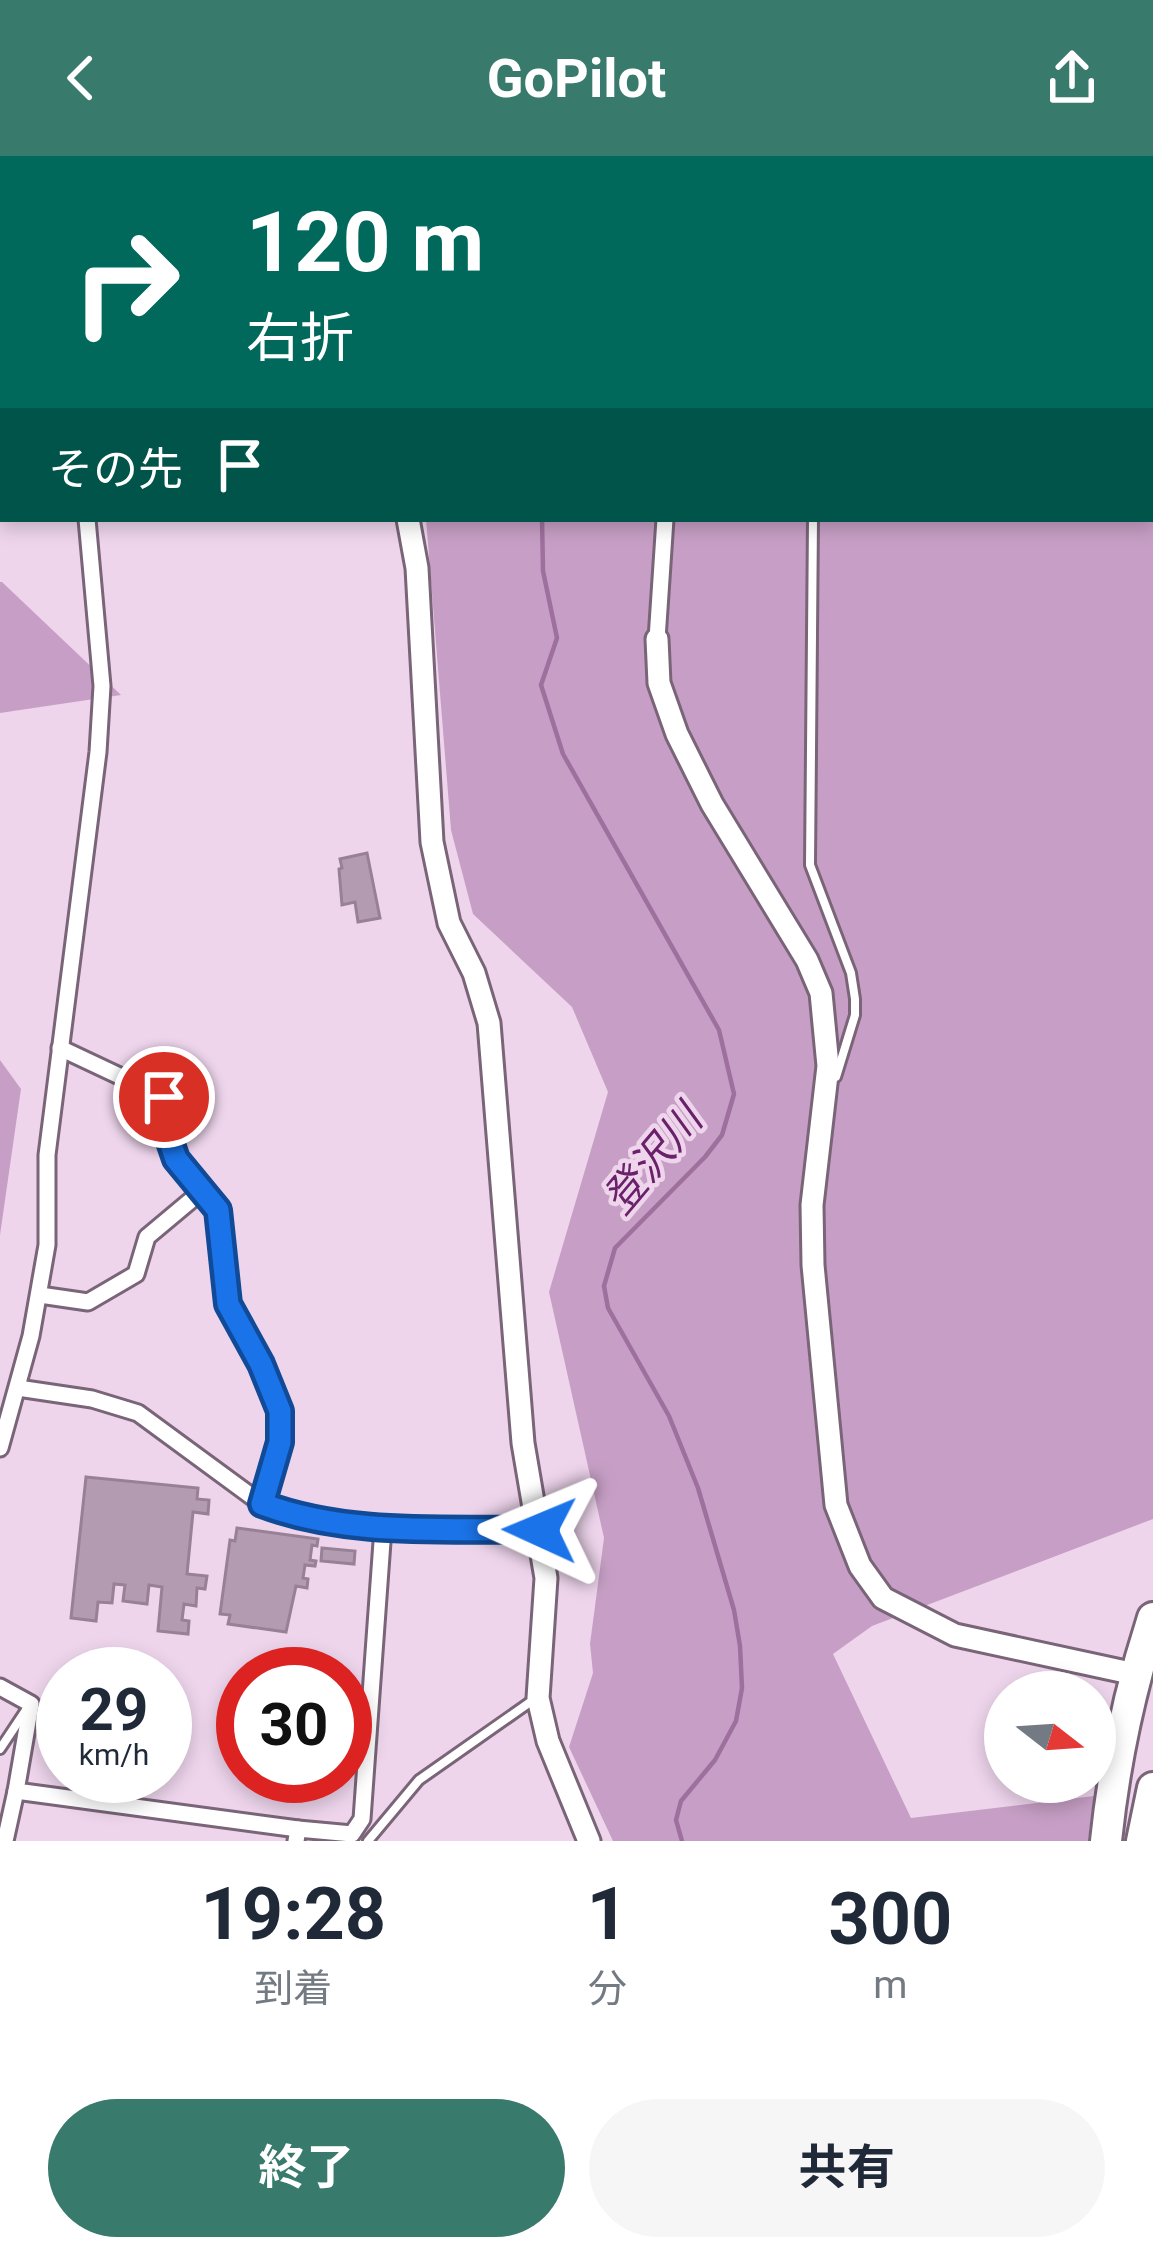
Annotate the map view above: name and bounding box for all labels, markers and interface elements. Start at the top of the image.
icon: back [48,45,114,111]
icon: share [1039,45,1105,111]
text: GoPilot [487,47,666,110]
text: 120 m [246,193,484,292]
icon: right [48,204,204,360]
text: 右折 [246,307,354,370]
icon: arrive [207,432,273,498]
text: その先 [48,443,183,496]
pin [113,1046,215,1148]
icon: arrive [131,1064,197,1130]
water label: 登沢川 [593,1092,714,1223]
position arrow [477,1467,603,1593]
speed limit sign: 30 [216,1647,372,1803]
north arrow [984,1671,1116,1803]
map controls [984,1671,1116,1803]
text: 29 [80,1674,148,1745]
text: km/h [79,1737,149,1772]
text: 19:28 [201,1872,386,1957]
text: 1 [587,1872,628,1957]
text: 300 [828,1877,952,1962]
text: m [873,1962,908,2008]
text: 到着 [254,1966,332,2012]
text: 分 [588,1966,627,2012]
button: 終了 [48,2099,565,2237]
button: 共有 [589,2099,1105,2237]

